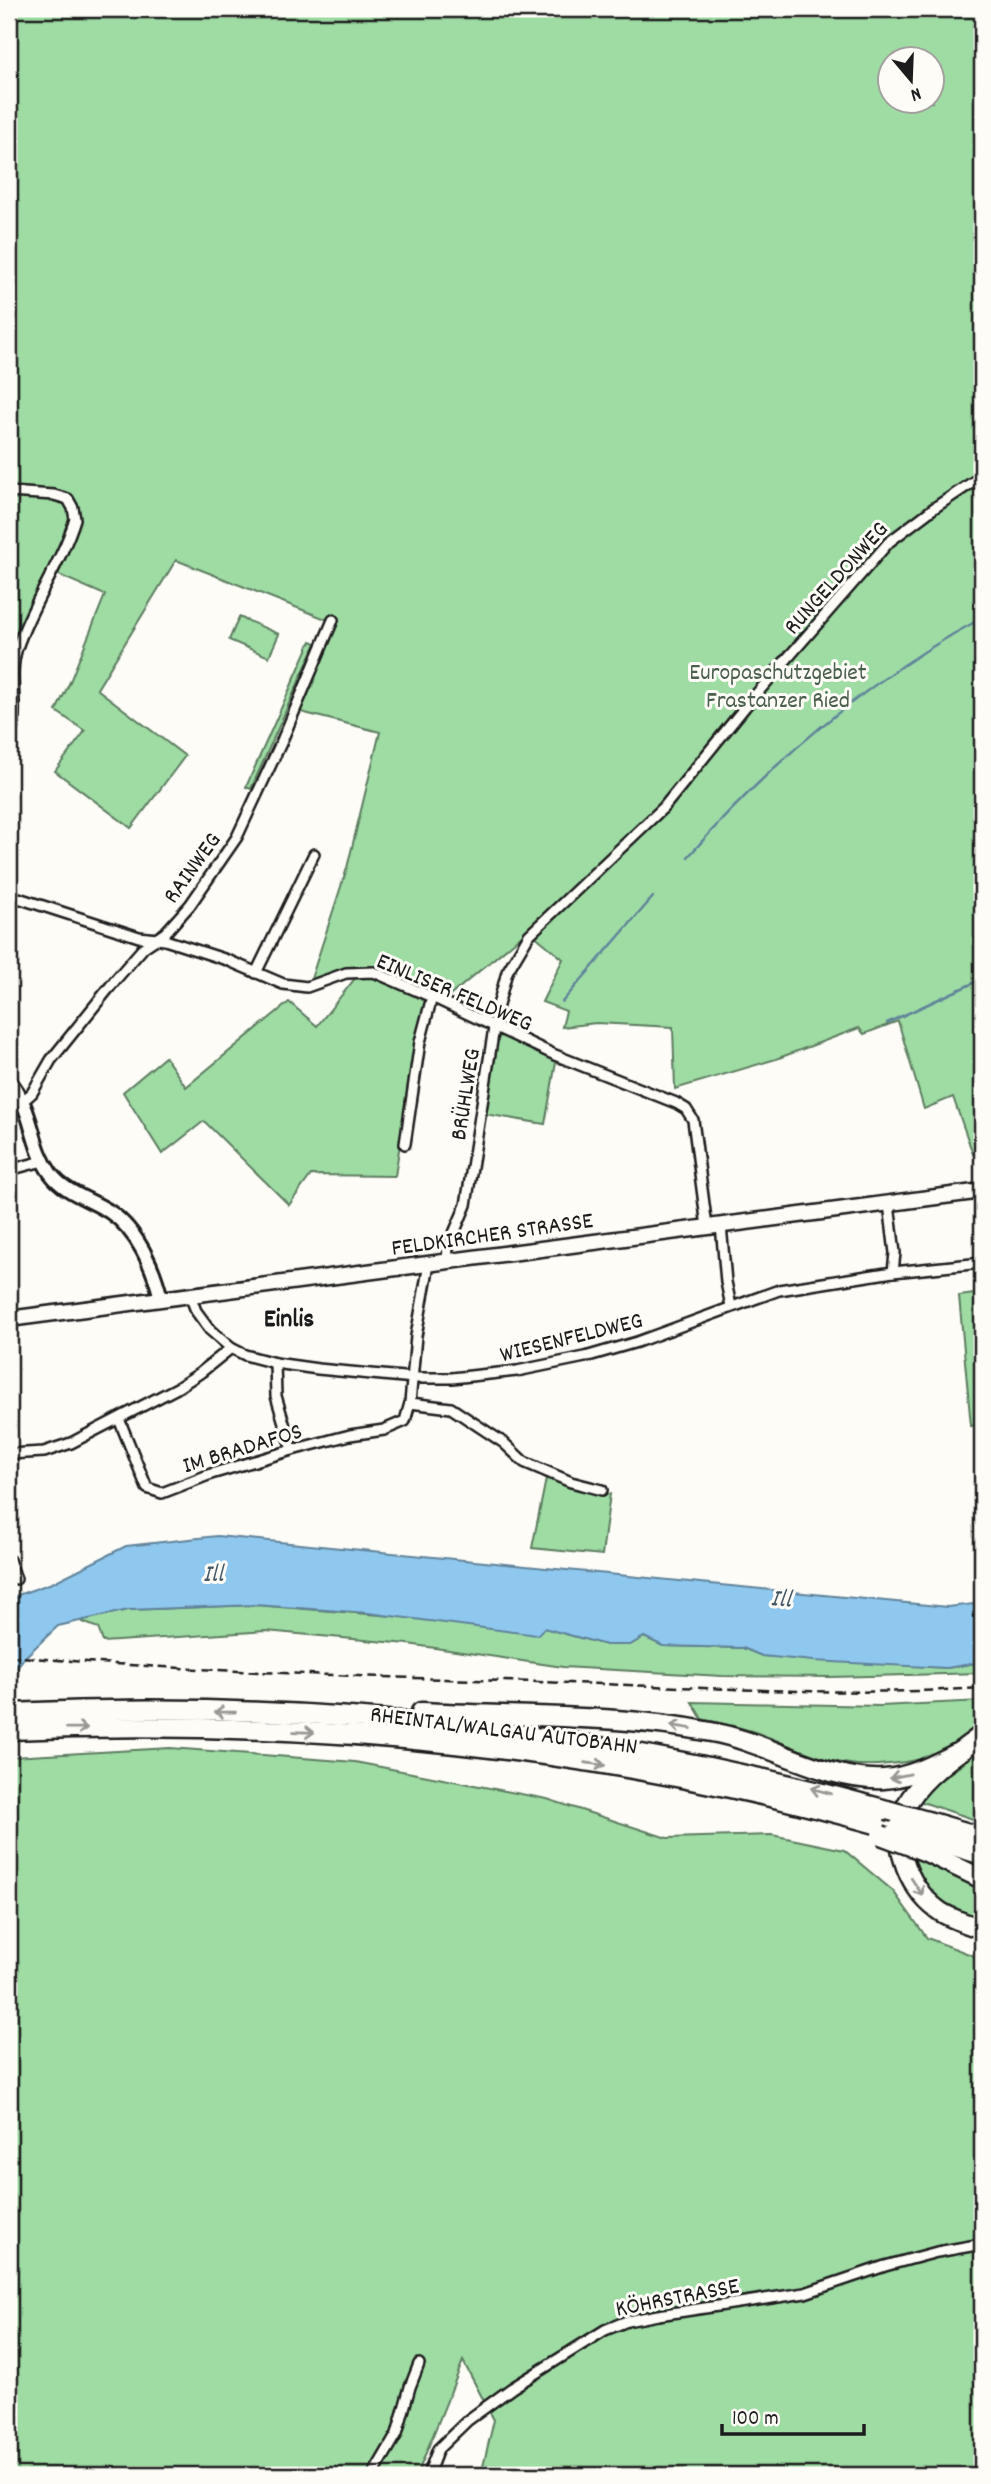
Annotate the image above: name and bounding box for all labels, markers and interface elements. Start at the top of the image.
north arrow [876,46,946,116]
text: N [907,78,924,107]
street label: RUNGELDONWEG [777,515,898,643]
park label: Europaschutzgebiet Frastanzer Ried [689,657,867,719]
street label: RAINWEG [156,826,231,911]
street label: EINLISER FELDWEG [370,946,537,1042]
street label: BRÜHLWEG [443,1046,491,1143]
street label: FELDKIRCHER STRASSE [389,1205,596,1267]
district label: Einlis [264,1302,314,1339]
street label: WIESENFELDWEG [497,1305,647,1373]
street label: IM BRADAFOS [179,1416,307,1484]
water label: Ill [203,1557,225,1594]
water label: Ill [769,1581,794,1620]
street label: RHEINTAL/WALGAU AUTOBAHN [368,1699,639,1765]
one-way arrow [214,1705,237,1719]
one-way arrow [670,1720,693,1733]
one-way arrow [65,1721,88,1735]
one-way arrow [293,1725,316,1738]
one-way arrow [583,1757,606,1770]
one-way arrow [889,1769,912,1783]
one-way arrow [810,1784,832,1797]
one-way arrow [910,1877,925,1896]
street label: KÖHRSTRASSE [613,2270,742,2328]
scale bar [722,2393,863,2437]
text: 100 m [732,2405,779,2435]

